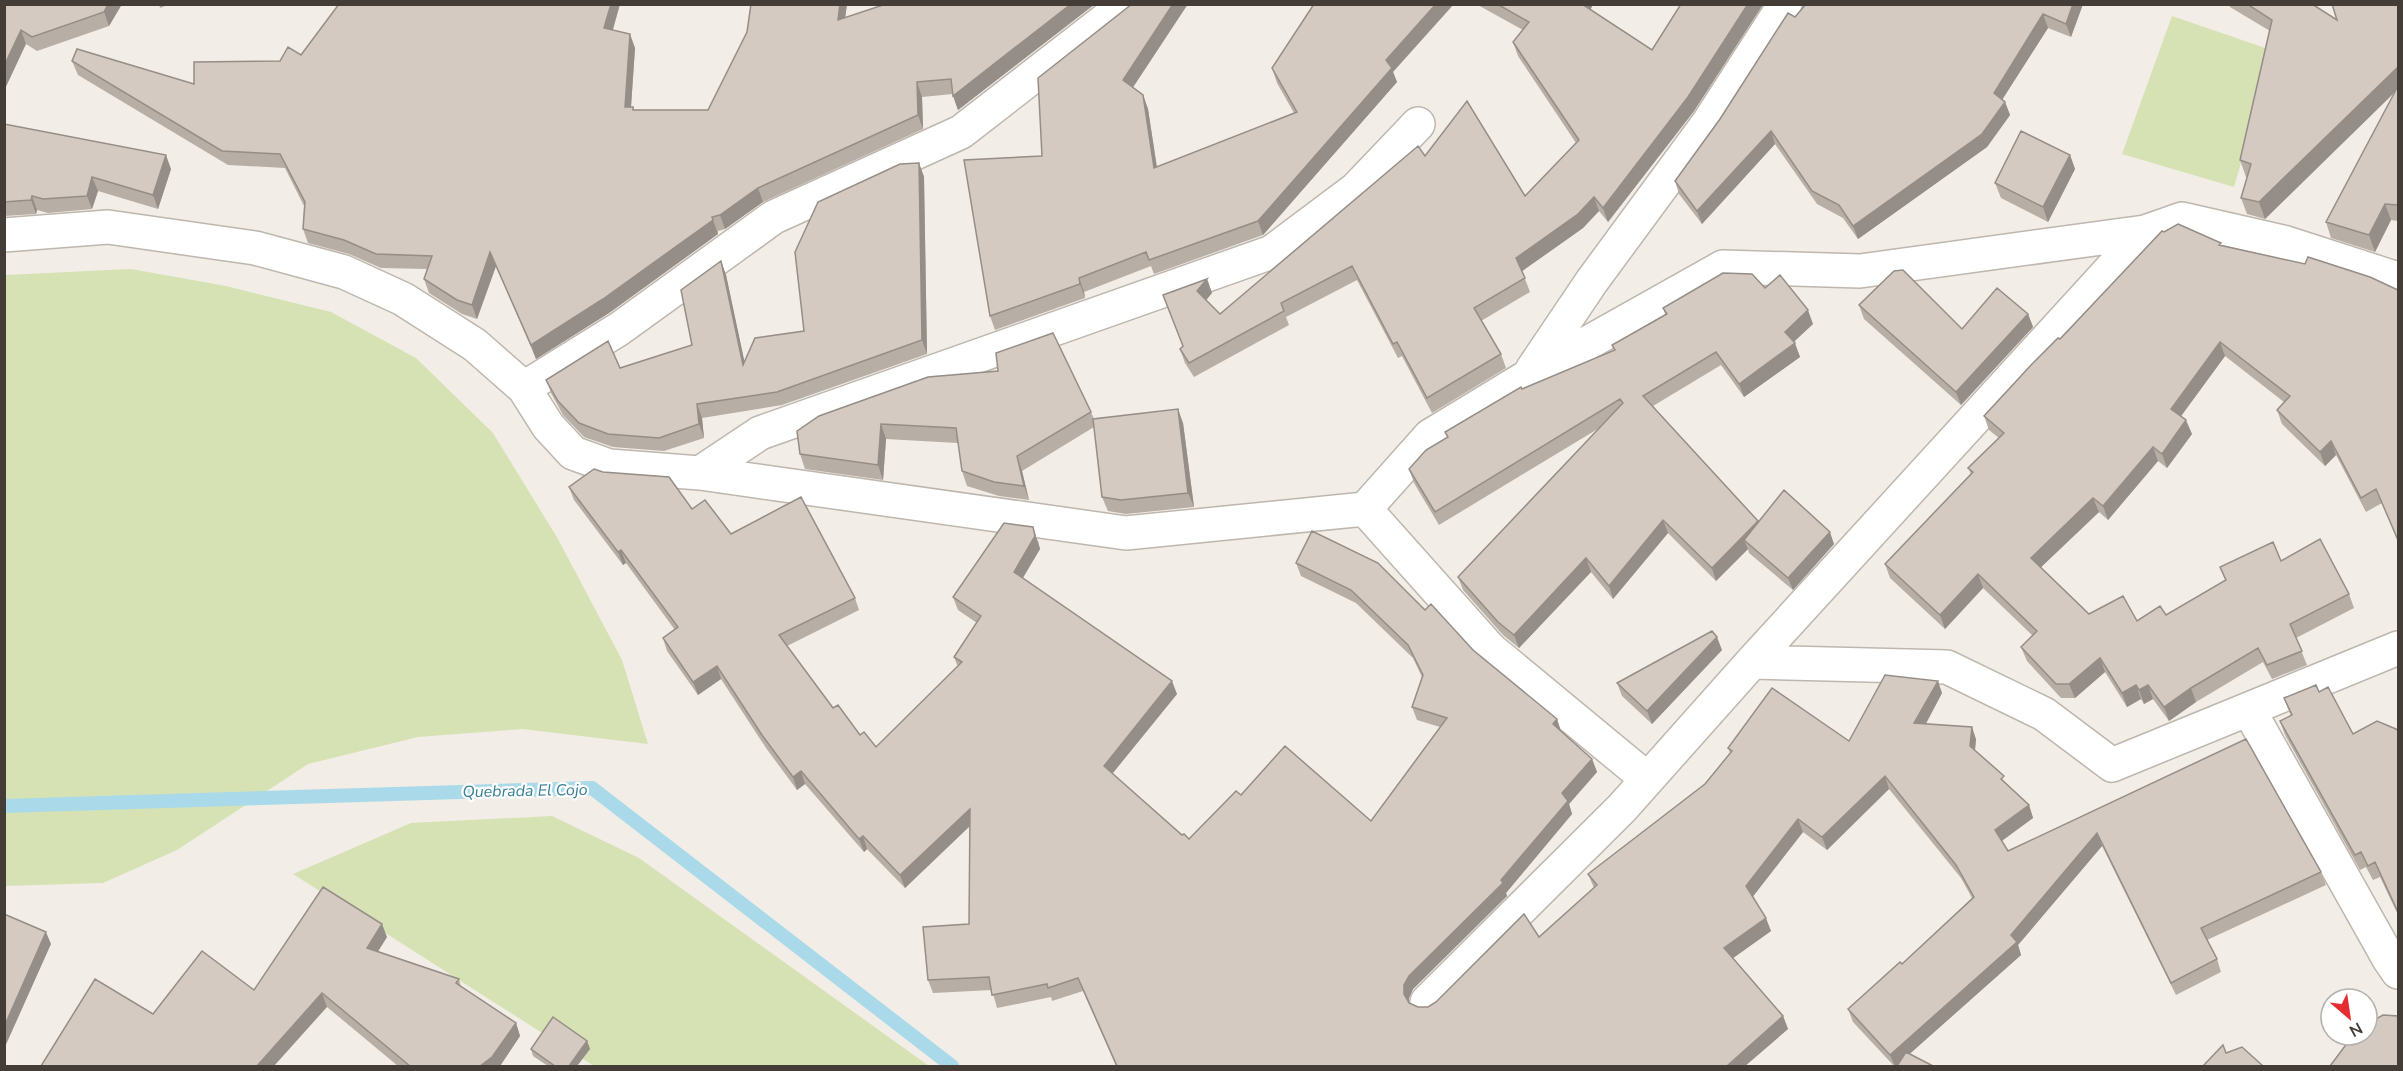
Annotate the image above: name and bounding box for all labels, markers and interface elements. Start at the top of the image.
water label: Quebrada El Cojo [462,779,588,803]
north arrow [2319,987,2379,1047]
text: N [2345,1017,2366,1042]

